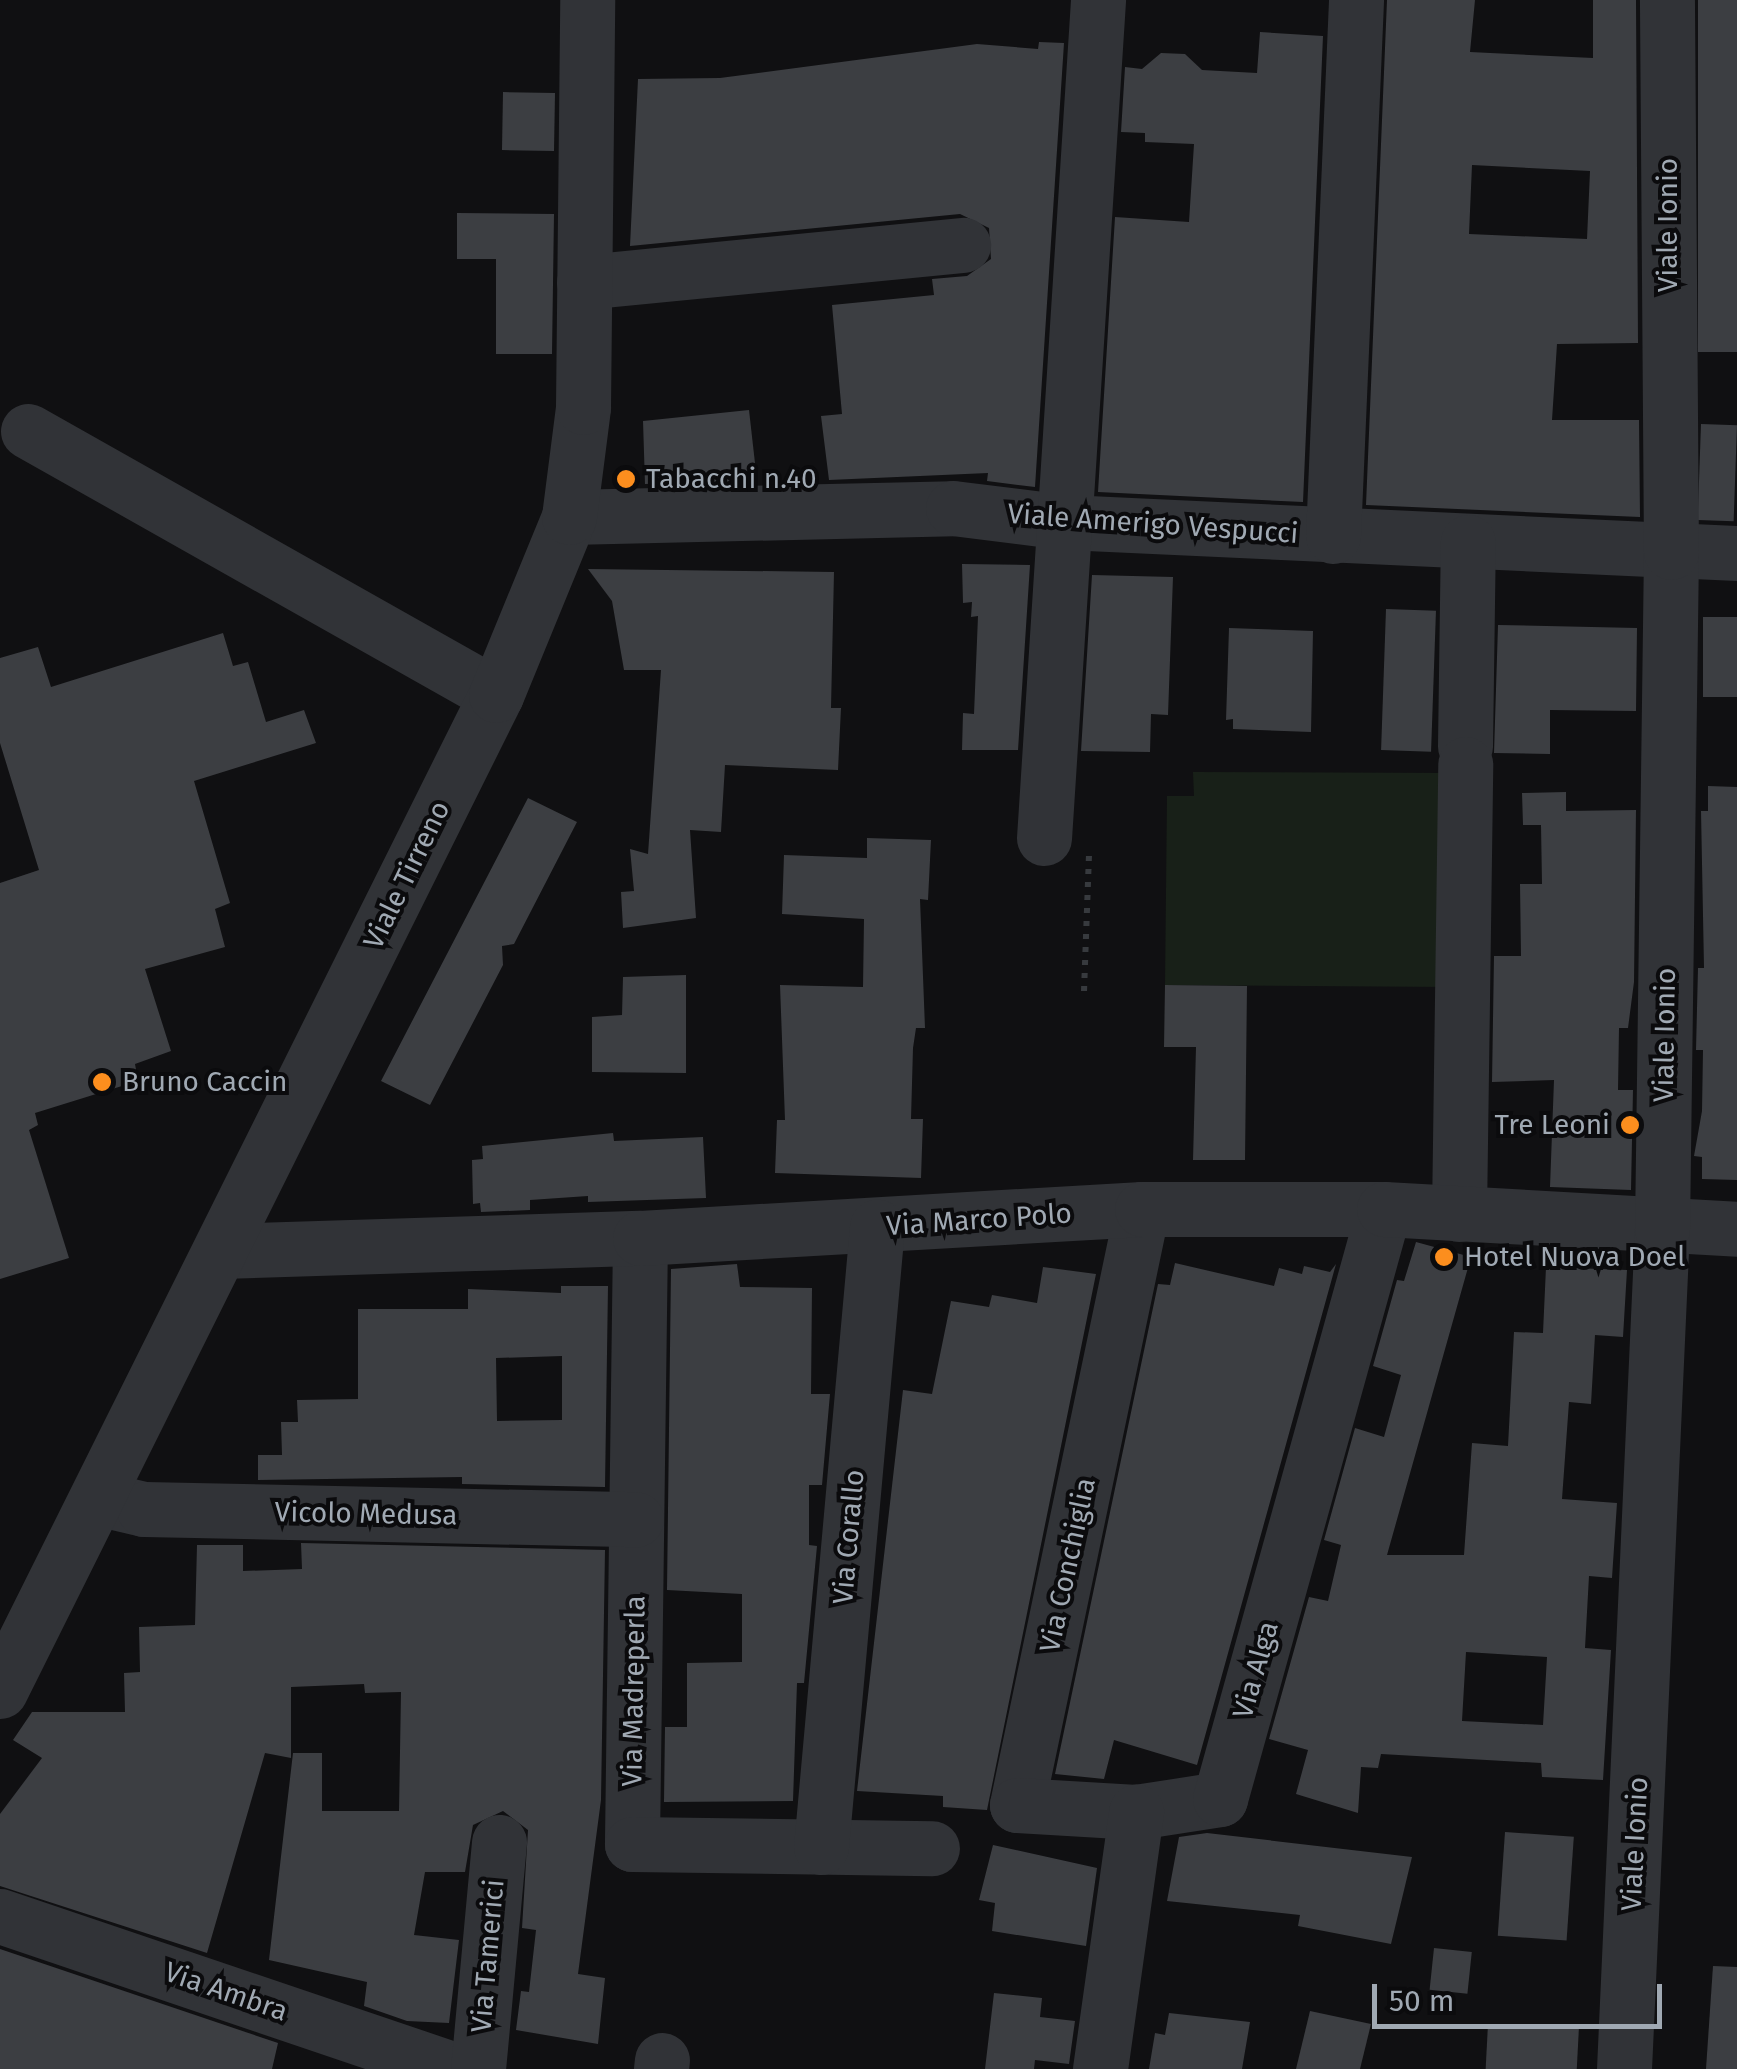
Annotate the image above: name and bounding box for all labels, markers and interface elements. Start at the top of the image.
street label: Viale Ionio [1651,158,1685,292]
place label: Tabacchi n.40 [646,462,817,496]
marker: Tabacchi n.40 [615,468,637,490]
street label: Viale Amerigo Vespucci [1007,497,1299,551]
street label: Viale Tirreno [357,796,457,954]
street label: Viale Ionio [1647,968,1683,1102]
place label: Bruno Caccin [122,1065,287,1099]
marker: Bruno Caccin [91,1071,113,1093]
place label: Tre Leoni [1495,1108,1610,1142]
marker: Tre Leoni [1619,1114,1641,1136]
street label: Via Marco Polo [885,1197,1073,1243]
place label: Hotel Nuova Doel [1464,1240,1685,1274]
marker: Hotel Nuova Doel [1433,1246,1455,1268]
street label: Via Corallo [826,1468,872,1606]
street label: Via Conchiglia [1033,1475,1103,1655]
street label: Vicolo Medusa [274,1496,458,1532]
street label: Via Madreperla [616,1595,652,1787]
street label: Via Alga [1226,1617,1286,1723]
street label: Viale Ionio [1615,1776,1655,1912]
street label: Via Tamerici [465,1878,511,2034]
street label: Via Ambra [160,1955,292,2029]
scale bar [1377,1964,1667,2026]
text: 50 m [1389,1983,1454,2019]

